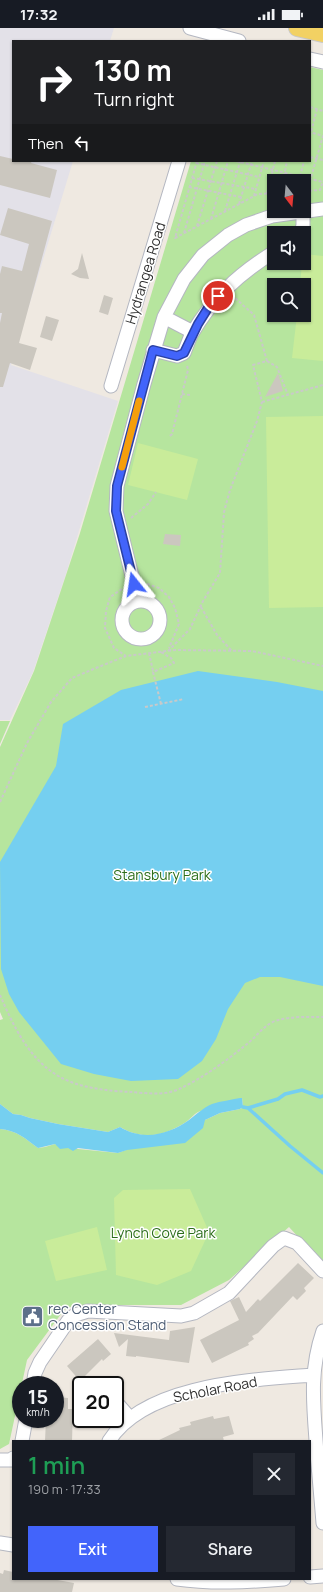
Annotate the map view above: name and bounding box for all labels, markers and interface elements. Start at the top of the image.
text: 17:32 [20,4,57,25]
text: 130 m [94,51,172,89]
icon: right [28,56,80,108]
text: Turn right [94,87,175,111]
icon: left [71,132,93,154]
text: Then [28,133,63,154]
north arrow [267,174,311,218]
map controls [267,174,311,322]
street label: Hydrangea Road [120,220,170,326]
button: sound [267,226,311,270]
button: search [267,278,311,322]
pin [201,279,235,313]
icon: arrive [207,285,229,307]
position arrow [113,563,155,605]
park label: Stansbury Park [113,865,212,884]
park label: Lynch Cove Park [111,1223,216,1242]
place label: rec Center Concession Stand [48,1299,166,1334]
public building icon: rec Center Concession Stand [19,1303,45,1329]
street label: Scholar Road [171,1372,259,1406]
speed limit sign: 20 [72,1376,124,1428]
text: 15 [28,1383,48,1410]
text: km/h [26,1405,50,1419]
text: 1 min [28,1448,85,1481]
button: close [253,1453,295,1495]
text: 190 m · 17:33 [28,1480,101,1498]
button: Exit [28,1526,158,1572]
button: Share [166,1526,295,1572]

